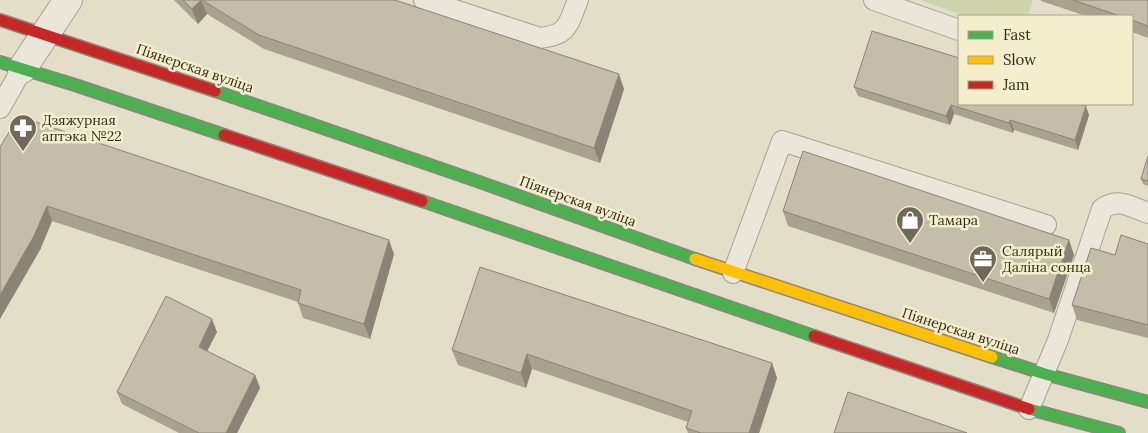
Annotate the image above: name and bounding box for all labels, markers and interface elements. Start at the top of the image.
legend [958,15,1133,105]
text: Fast [1003,25,1031,44]
street label: Піянерская вуліца [134,39,256,97]
text: Slow [1003,50,1036,69]
text: Jam [1002,75,1030,94]
place label: Дзяжурная аптэка №22 [42,111,122,145]
pharmacy icon: Дзяжурная аптэка №22 [8,113,38,152]
street label: Піянерская вуліца [517,172,639,230]
shop icon: Тамара [895,205,925,244]
place label: Тамара [929,211,978,229]
place label: Салярый Даліна сонца [1002,242,1091,276]
office icon: Салярый Даліна сонца [968,244,998,283]
street label: Піянерская вуліца [900,303,1022,359]

